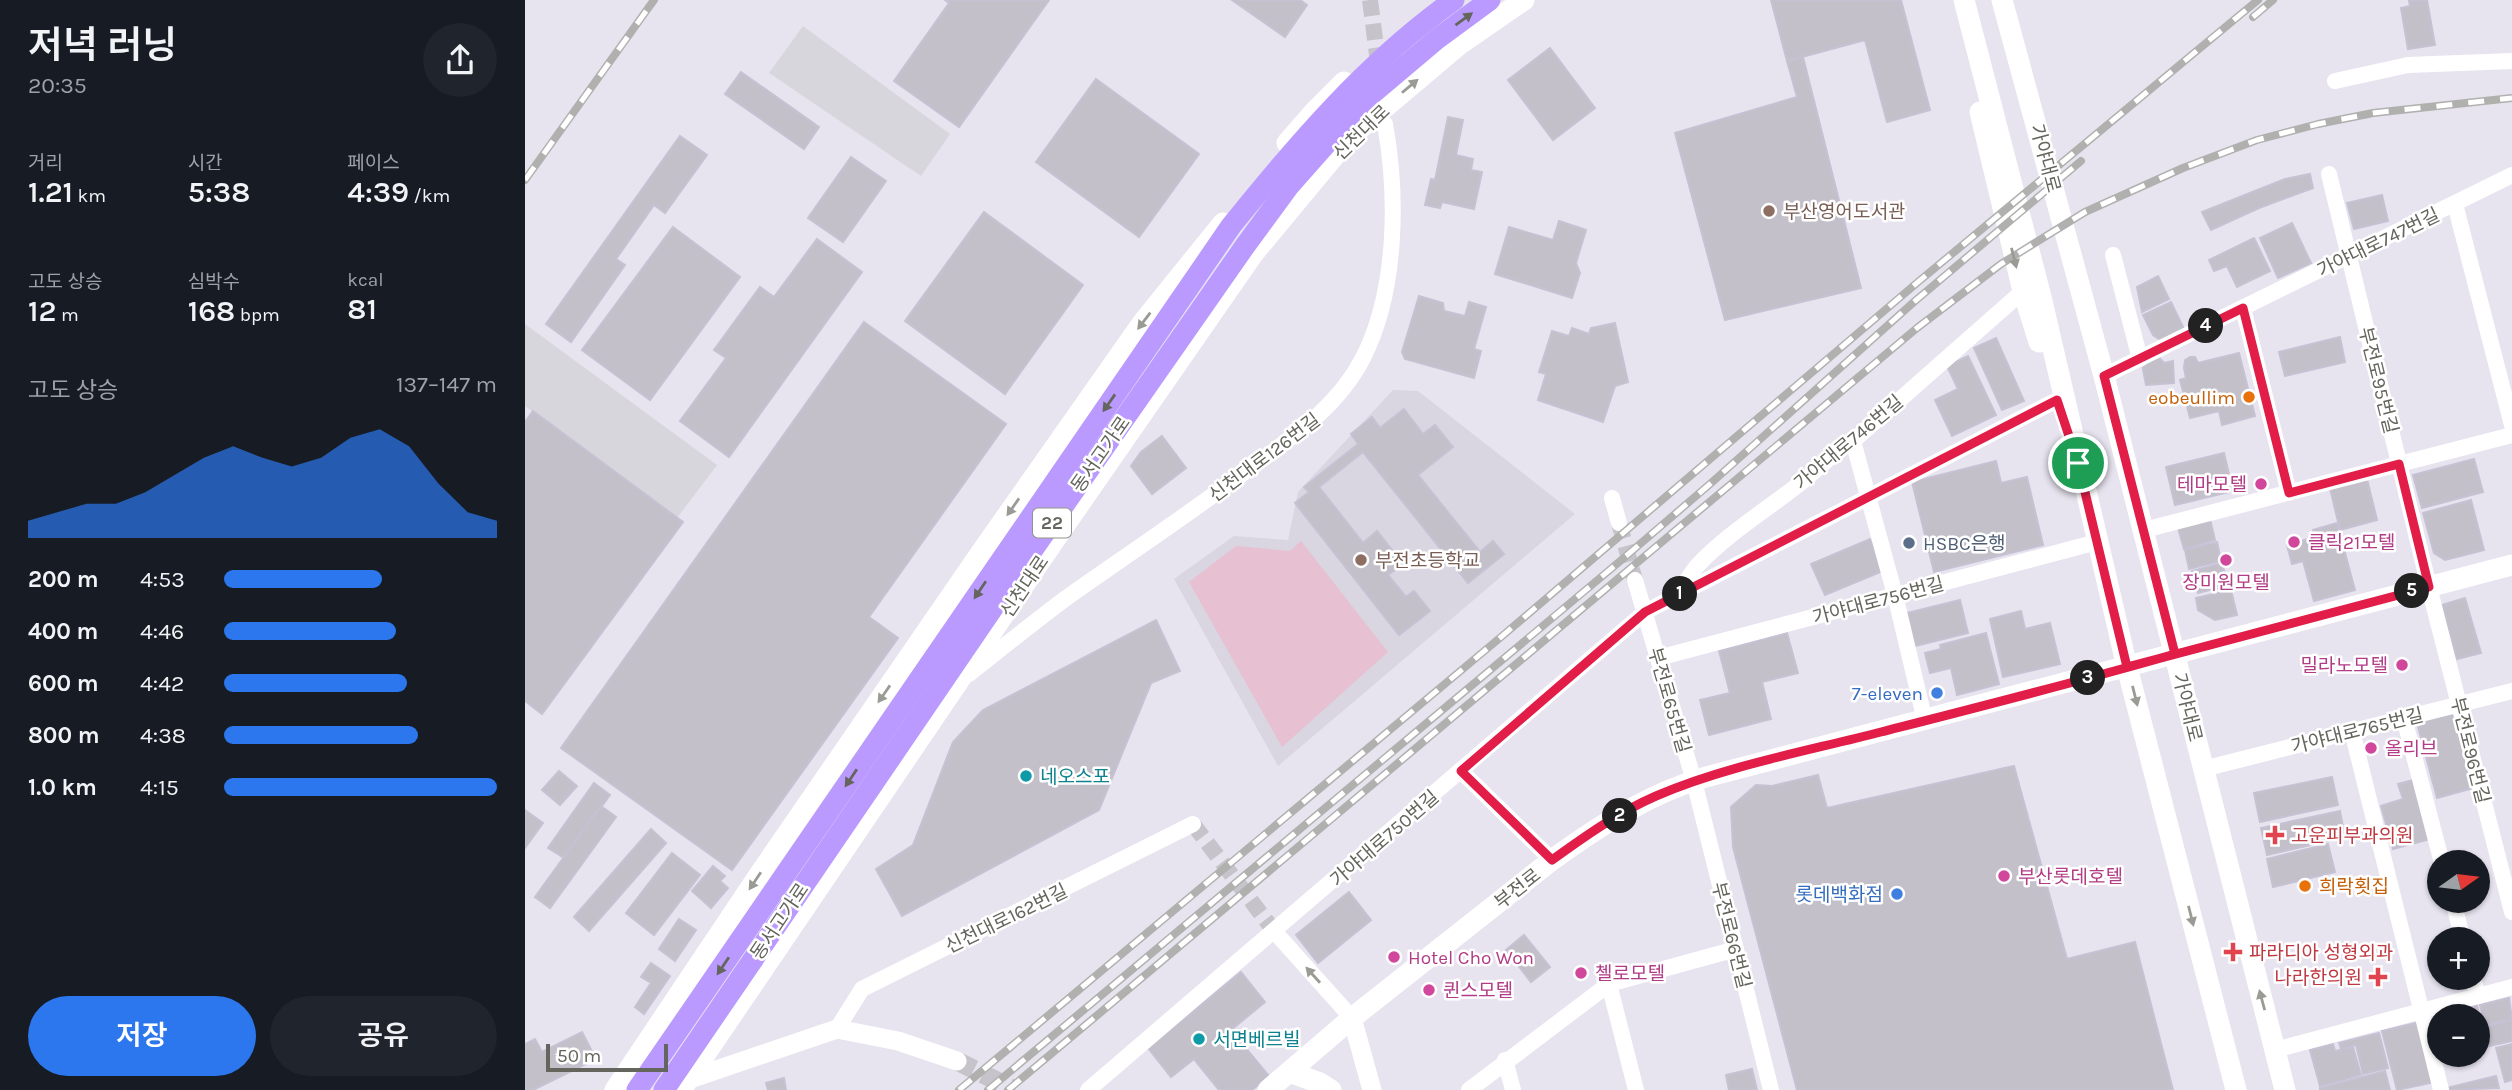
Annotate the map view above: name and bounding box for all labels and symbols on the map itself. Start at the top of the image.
one-way arrow [1455,12,1473,26]
one-way arrow [1402,79,1419,94]
street label: 신천대로 [1329,101,1394,165]
street label: 가야대로 [2025,122,2065,195]
place label: 부산영어도서관 [1783,201,1905,223]
marker: 부산영어도서관 [1761,203,1777,219]
street label: 가야대로747번길 [2314,204,2443,282]
one-way arrow [2010,248,2020,269]
pin: 4 [2189,308,2223,344]
one-way arrow [1138,312,1152,330]
street label: 부전로95번길 [2354,325,2402,436]
place label: eobeullim [2148,387,2235,409]
marker: eobeullim [2241,389,2257,405]
street label: 가야대로746번길 [1790,391,1908,495]
one-way arrow [1102,394,1116,412]
street label: 신천대로126번길 [1205,409,1324,507]
street label: 동서고가로 [1067,412,1135,497]
pin [2048,433,2108,493]
place label: 테마모텔 [2177,474,2247,496]
marker: 테마모텔 [2253,476,2269,492]
one-way arrow [1006,498,1020,516]
road number: 22 [1033,508,1071,538]
place label: 클릭21모텔 [2308,532,2395,554]
place label: HSBC은행 [1923,533,2006,555]
marker: 클릭21모텔 [2286,534,2302,550]
marker: HSBC은행 [1901,535,1917,551]
place label: 부전초등학교 [1375,550,1480,572]
street label: 신천대로 [996,551,1053,622]
marker: 부전초등학교 [1353,552,1369,568]
marker: 장미원모텔 [2218,552,2234,568]
place label: 장미원모텔 [2182,572,2270,594]
street label: 가야대로756번길 [1810,573,1947,629]
pin: 5 [2395,574,2429,608]
pin: 1 [1663,576,1697,612]
one-way arrow [973,581,987,599]
street label: 부전로65번길 [1643,645,1695,756]
place label: 밀라노모텔 [2301,655,2388,677]
marker: 밀라노모텔 [2394,657,2410,673]
pin: 3 [2071,660,2105,696]
street label: 가야대로 [2168,671,2206,744]
place label: 7-eleven [1852,683,1923,705]
one-way arrow [877,685,891,703]
marker: 7-eleven [1929,685,1945,701]
one-way arrow [2130,685,2141,707]
street label: 부전로96번길 [2446,695,2494,806]
street label: 가야대로765번길 [2289,704,2426,758]
place label: 올리브 [2385,738,2437,760]
marker: 올리브 [2363,740,2379,756]
place label: 네오스포 [1040,766,1110,788]
marker: 네오스포 [1018,768,1034,784]
one-way arrow [844,769,858,787]
street label: 가야대로750번길 [1326,786,1443,892]
pin: 2 [1603,798,1637,834]
marker: 고운피부과의원 [2265,825,2285,845]
place label: 고운피부과의원 [2291,825,2413,847]
north arrow [2427,850,2490,914]
street label: 부전로 [1490,864,1545,914]
place label: 부산롯데호텔 [2018,866,2123,888]
marker: 부산롯데호텔 [1996,868,2012,884]
one-way arrow [748,872,762,890]
place label: 희락횟집 [2319,876,2389,898]
marker: 희락횟집 [2297,878,2313,894]
street label: 동서고가로 [746,879,813,964]
street label: 신천대로162번길 [942,880,1071,958]
street label: 부전로66번길 [1707,880,1755,991]
place label: 롯데백화점 [1796,884,1883,906]
marker: 롯데백화점 [1889,886,1905,902]
one-way arrow [2186,905,2197,927]
marker: 파라디아 성형외과 [2223,942,2243,962]
place label: 파라디아 성형외과 [2249,942,2393,964]
place label: Hotel Cho Won [1408,947,1534,969]
marker: Hotel Cho Won [1386,949,1402,965]
one-way arrow [717,956,730,975]
place label: 첼로모텔 [1595,963,1665,985]
marker: 첼로모텔 [1573,965,1589,981]
one-way arrow [1305,966,1321,984]
place label: 나라한의원 [2275,967,2362,989]
marker: 나라한의원 [2368,967,2388,987]
place label: 퀸스모텔 [1443,980,1513,1002]
marker: 퀸스모텔 [1421,982,1437,998]
one-way arrow [2256,989,2267,1011]
place label: 서면베르빌 [1213,1029,1300,1051]
marker: 서면베르빌 [1191,1031,1207,1047]
scale bar [546,1041,669,1073]

